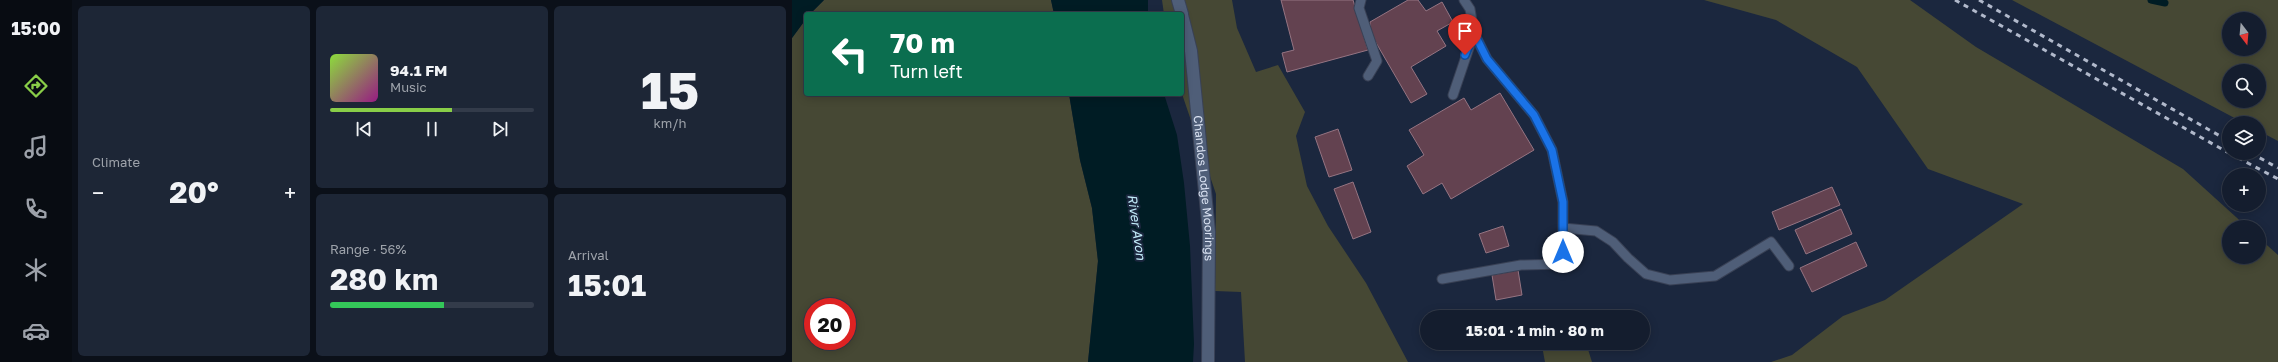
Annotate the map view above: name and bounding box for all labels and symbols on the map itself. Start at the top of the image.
north arrow [2222,12,2266,56]
pin [1448,14,1482,55]
street label: Chandos Lodge Moorings [1190,115,1217,261]
water label: River Avon [1124,193,1150,262]
position arrow [1542,231,1584,273]
speed limit sign: 20 [804,298,856,350]

